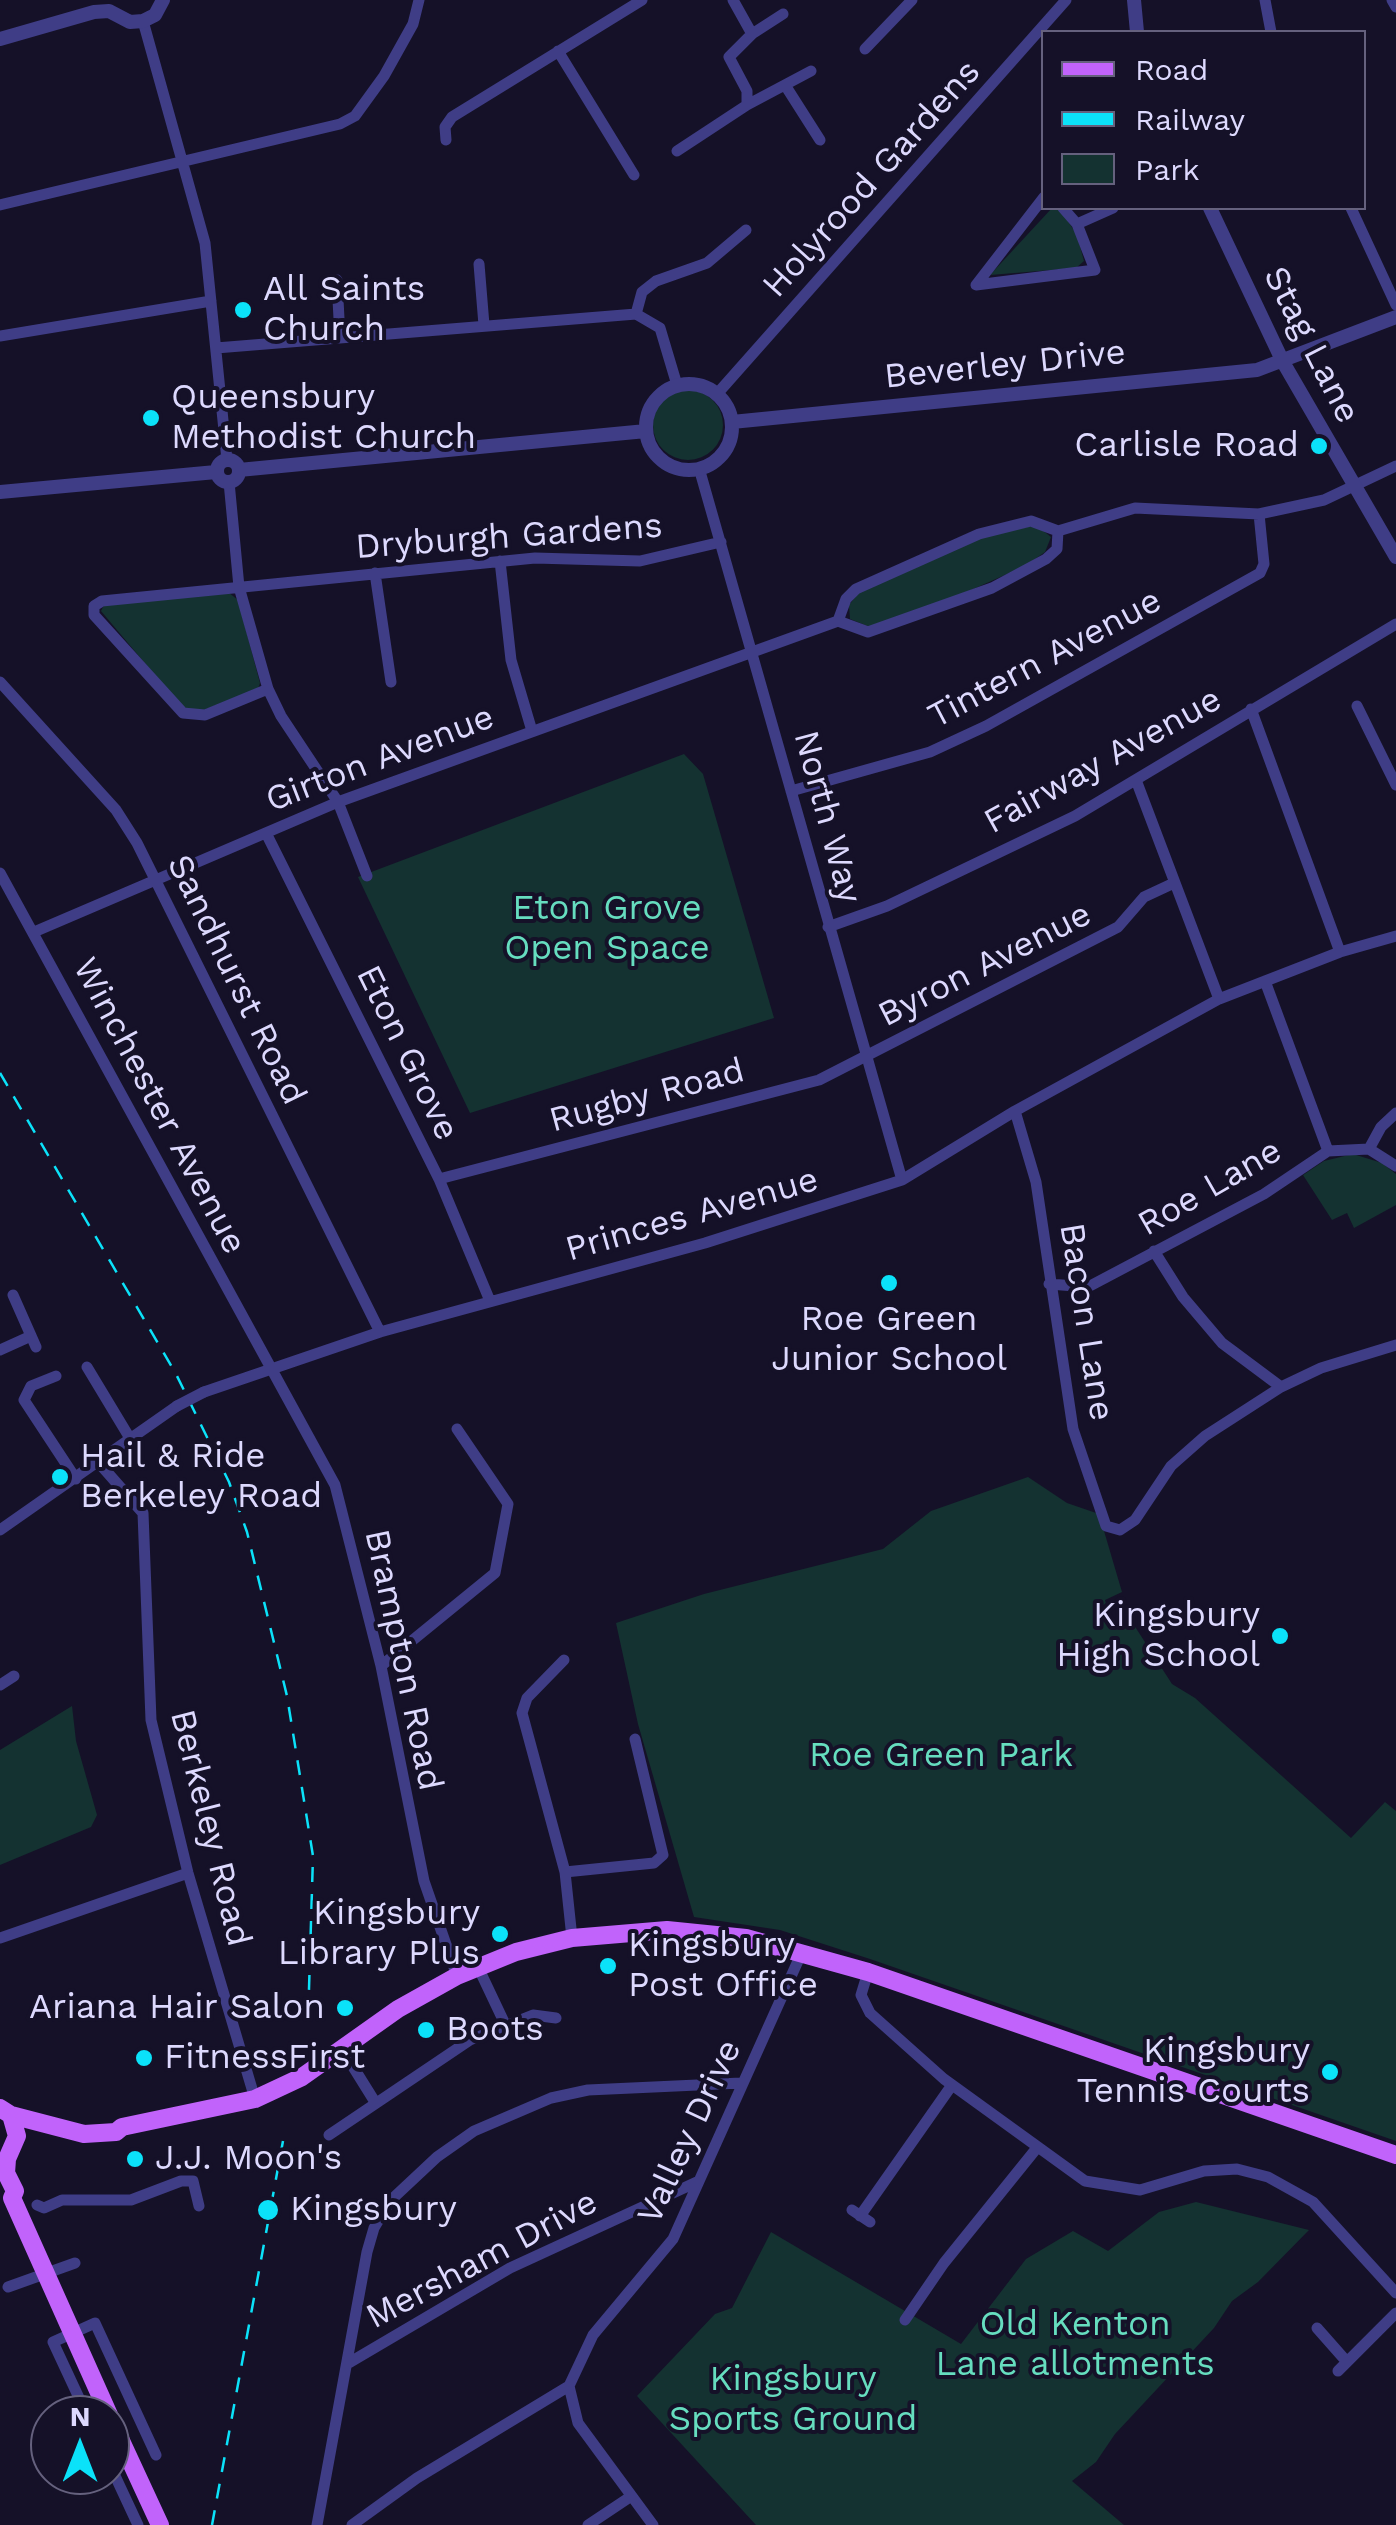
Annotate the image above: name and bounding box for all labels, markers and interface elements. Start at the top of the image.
legend [1041,30,1366,210]
street label: Holyrood Gardens [754,52,990,306]
text: Road [1135,52,1208,87]
text: Railway [1135,102,1245,137]
text: Park [1135,152,1200,187]
street label: Stag Lane [1254,260,1368,430]
place label: All Saints Church [263,269,425,351]
marker: All Saints Church [232,299,254,321]
street label: Beverley Drive [882,331,1128,399]
place label: Queensbury Methodist Church [171,377,476,459]
marker: Queensbury Methodist Church [140,407,162,429]
place label: Carlisle Road [1074,425,1299,467]
marker: Carlisle Road [1308,435,1330,457]
street label: Dryburgh Gardens [354,505,664,569]
street label: Tintern Avenue [921,580,1169,738]
street label: Fairway Avenue [977,679,1229,843]
street label: Girton Avenue [260,696,500,822]
street label: North Way [784,726,870,908]
street label: Sandhurst Road [157,848,315,1112]
park label: Eton Grove Open Space [504,888,710,970]
street label: Byron Avenue [872,893,1098,1037]
street label: Winchester Avenue [63,951,255,1261]
street label: Eton Grove [347,959,467,1147]
street label: Rugby Road [545,1050,749,1142]
street label: Roe Lane [1131,1130,1289,1246]
street label: Princes Avenue [561,1159,823,1271]
street label: Bacon Lane [1050,1220,1122,1424]
marker: Roe Green Junior School [878,1272,900,1294]
place label: Roe Green Junior School [771,1299,1007,1381]
place label: Hail & Ride Berkeley Road [80,1436,322,1518]
marker: Hail & Ride Berkeley Road [49,1466,71,1488]
street label: Brampton Road [355,1525,451,1795]
place label: Kingsbury High School [1056,1595,1260,1677]
marker: Kingsbury High School [1269,1625,1291,1647]
street label: Berkeley Road [160,1705,260,1951]
park label: Roe Green Park [809,1735,1073,1777]
place label: Kingsbury Library Plus [278,1893,480,1975]
marker: Kingsbury Library Plus [489,1923,511,1945]
place label: Kingsbury Post Office [628,1925,818,2007]
marker: Kingsbury Post Office [597,1955,619,1977]
place label: Ariana Hair Salon [29,1987,325,2029]
marker: Ariana Hair Salon [334,1997,356,2019]
place label: Boots [446,2009,544,2051]
marker: Boots [415,2019,437,2041]
place label: Kingsbury Tennis Courts [1077,2031,1310,2113]
street label: Valley Drive [629,2033,751,2231]
place label: FitnessFirst [164,2037,365,2079]
marker: FitnessFirst [133,2047,155,2069]
marker: Kingsbury Tennis Courts [1319,2061,1341,2083]
place label: J.J. Moon's [155,2138,342,2180]
marker: J.J. Moon's [124,2148,146,2170]
street label: Mersham Drive [359,2181,605,2339]
place label: Kingsbury [290,2189,457,2231]
marker: Kingsbury [255,2197,281,2223]
park label: Old Kenton Lane allotments [935,2304,1215,2386]
park label: Kingsbury Sports Ground [669,2359,917,2441]
north arrow [30,2395,130,2495]
text: N [70,2400,90,2433]

